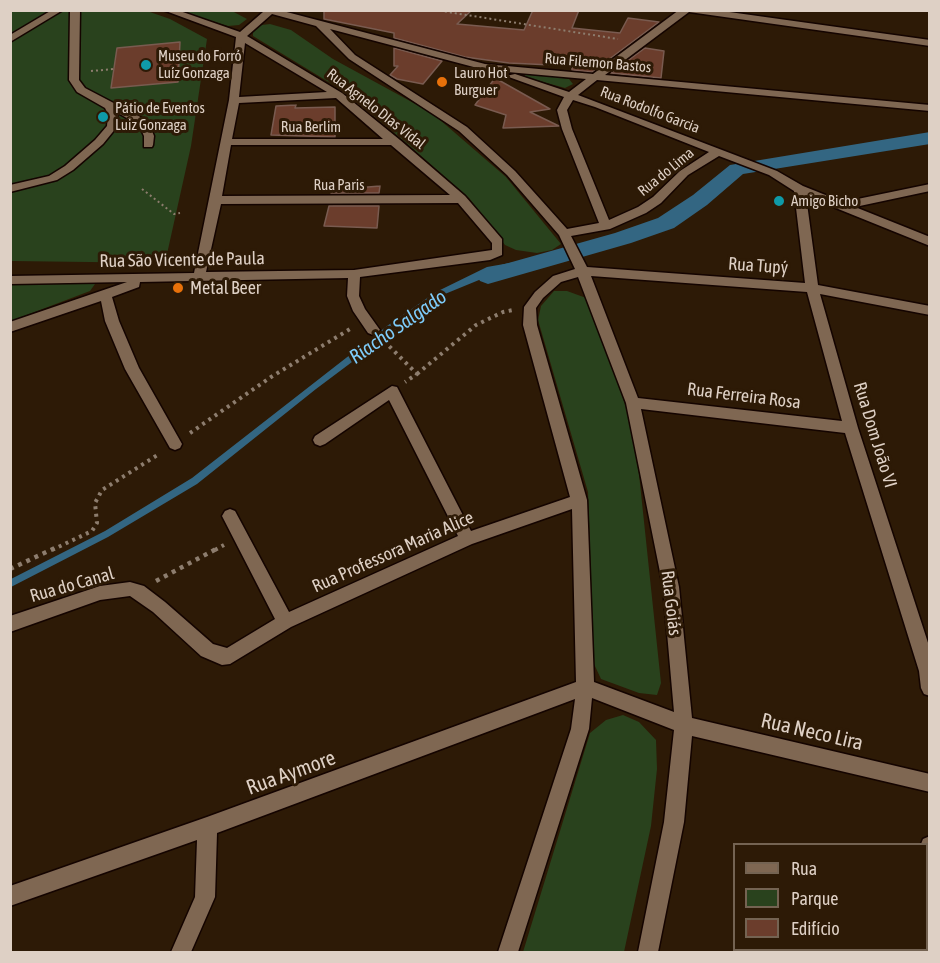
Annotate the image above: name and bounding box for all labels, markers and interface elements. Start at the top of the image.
place label: Museu do Forró Luíz Gonzaga [158,47,242,82]
street label: Rua Filemon Bastos [544,49,652,77]
marker: Museu do Forró Luíz Gonzaga [139,58,153,72]
place label: Lauro Hot Burguer [454,64,508,99]
street label: Rua Agnelo DIas Vidal [323,65,429,153]
marker: Lauro Hot Burguer [435,75,449,89]
street label: Rua Rodolfo Garcia [598,83,702,137]
place label: Pátio de Eventos Luiz Gonzaga [115,99,205,134]
marker: Pátio de Eventos Luiz Gonzaga [96,110,110,124]
street label: Rua Berlim [281,118,341,136]
street label: Rua do Lima [634,144,698,200]
street label: Rua Paris [314,176,364,194]
place label: Amigo Bicho [791,192,858,210]
marker: Amigo Bicho [772,194,786,208]
street label: Rua São Vicente de Paula [99,248,265,272]
street label: Rua Tupý [727,253,789,279]
place label: Metal Beer [190,277,261,299]
marker: Metal Beer [171,281,185,295]
water label: Riacho Salgado [345,285,451,369]
street label: Rua Ferreira Rosa [686,378,802,414]
street label: Rua Dom João VI [849,380,901,490]
street label: Rua Professora Maria Alice [309,507,477,597]
street label: Rua do Canal [28,563,116,607]
street label: Rua Goiás [656,569,686,637]
street label: Rua Neco Lira [758,708,866,756]
street label: Rua Aymore [243,745,339,801]
legend [733,843,928,951]
text: Rua [791,858,817,879]
text: Parque [791,888,839,909]
text: Edifício [791,918,840,939]

